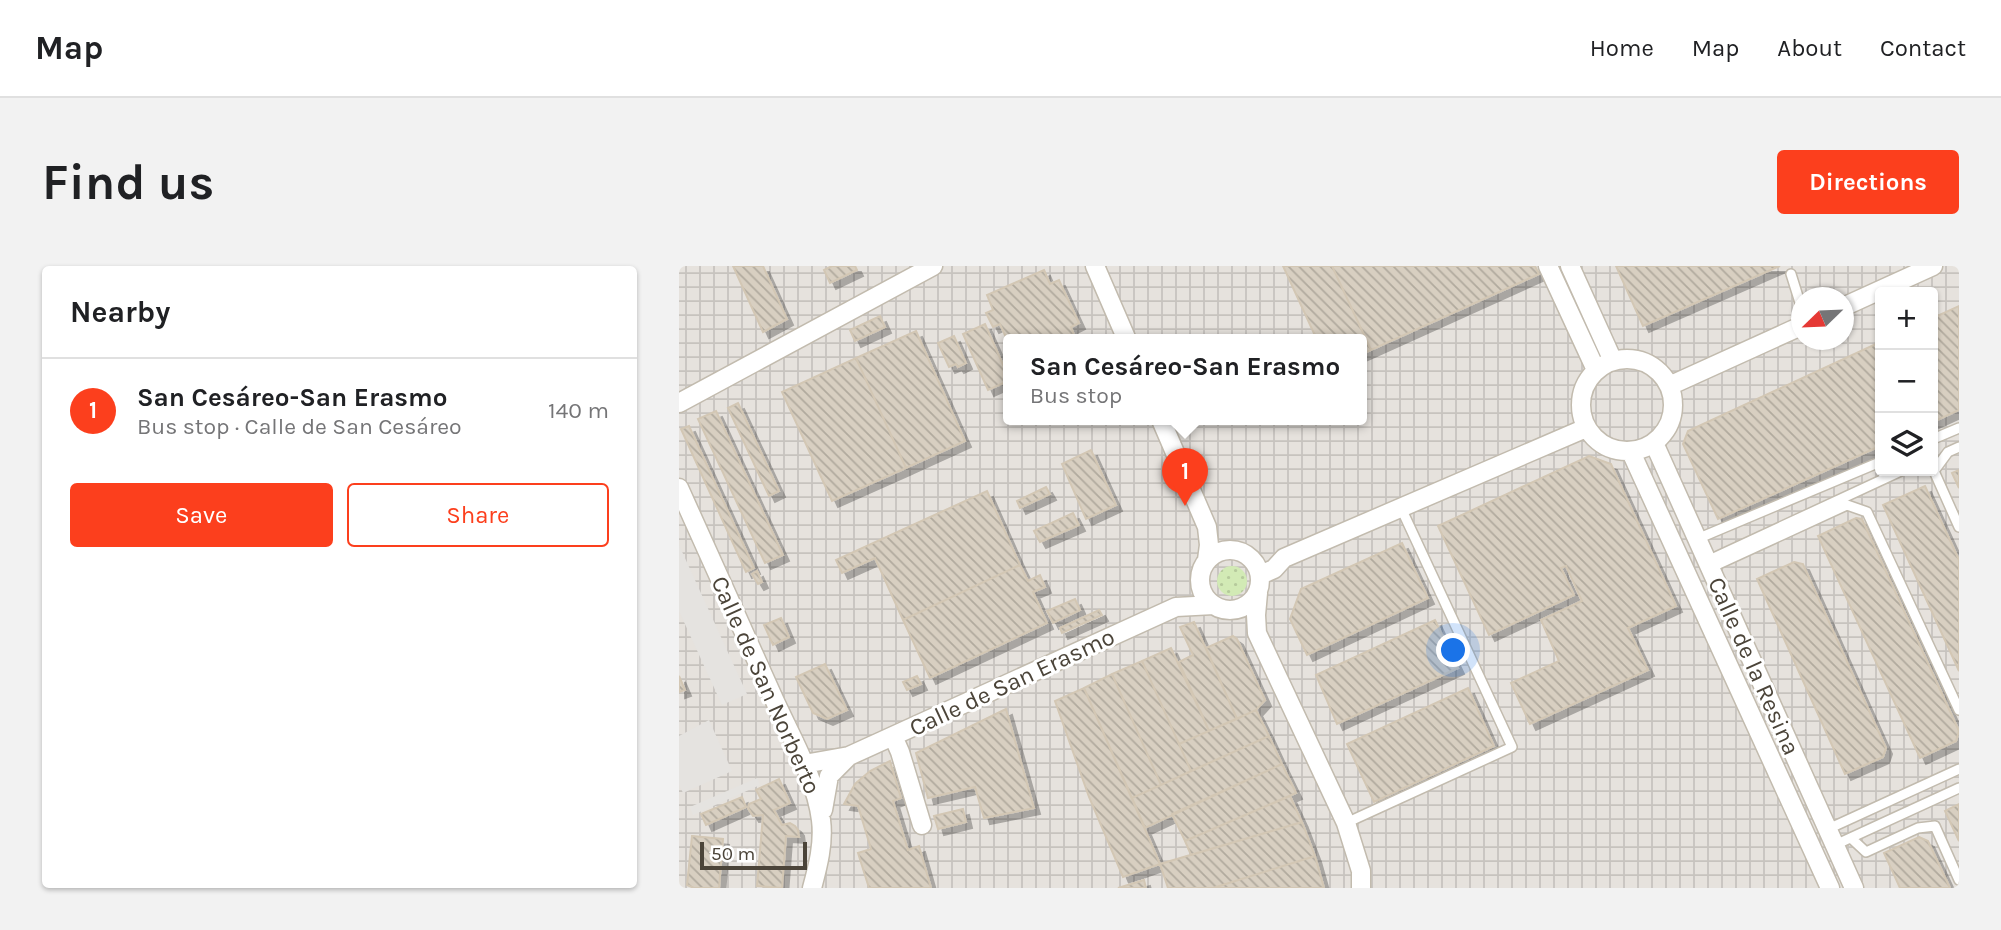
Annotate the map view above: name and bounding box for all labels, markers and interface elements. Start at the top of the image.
text: Map [35,29,103,67]
text: Home [1590,34,1654,62]
text: Map [1692,34,1739,62]
text: About [1777,34,1842,62]
text: Contact [1880,34,1966,62]
button: Directions [1777,150,1959,214]
text: Find us [42,154,214,211]
north arrow [1791,287,1854,350]
map controls [1875,287,1938,476]
button: + [1875,287,1938,350]
text: Nearby [70,294,170,330]
popup [1003,334,1367,425]
button: − [1875,350,1938,413]
text: San Cesáreo-San Erasmo [1030,351,1340,382]
text: San Cesáreo-San Erasmo [137,382,447,413]
text: Bus stop [1030,382,1122,409]
text: 1 [89,397,97,424]
text: 140 m [548,397,609,424]
text: Bus stop · Calle de San Cesáreo [137,413,462,440]
button: layers [1875,413,1938,476]
pin: 1 [1162,448,1208,506]
button: Save [70,483,333,547]
button: Share [347,483,609,547]
street label: Calle de San Norberto [705,572,827,798]
street label: Calle de la Resina [1702,573,1806,759]
street label: Calle de San Erasmo [905,622,1119,742]
your location [1436,633,1470,667]
scale bar [700,839,807,871]
text: 50 m [711,843,755,865]

